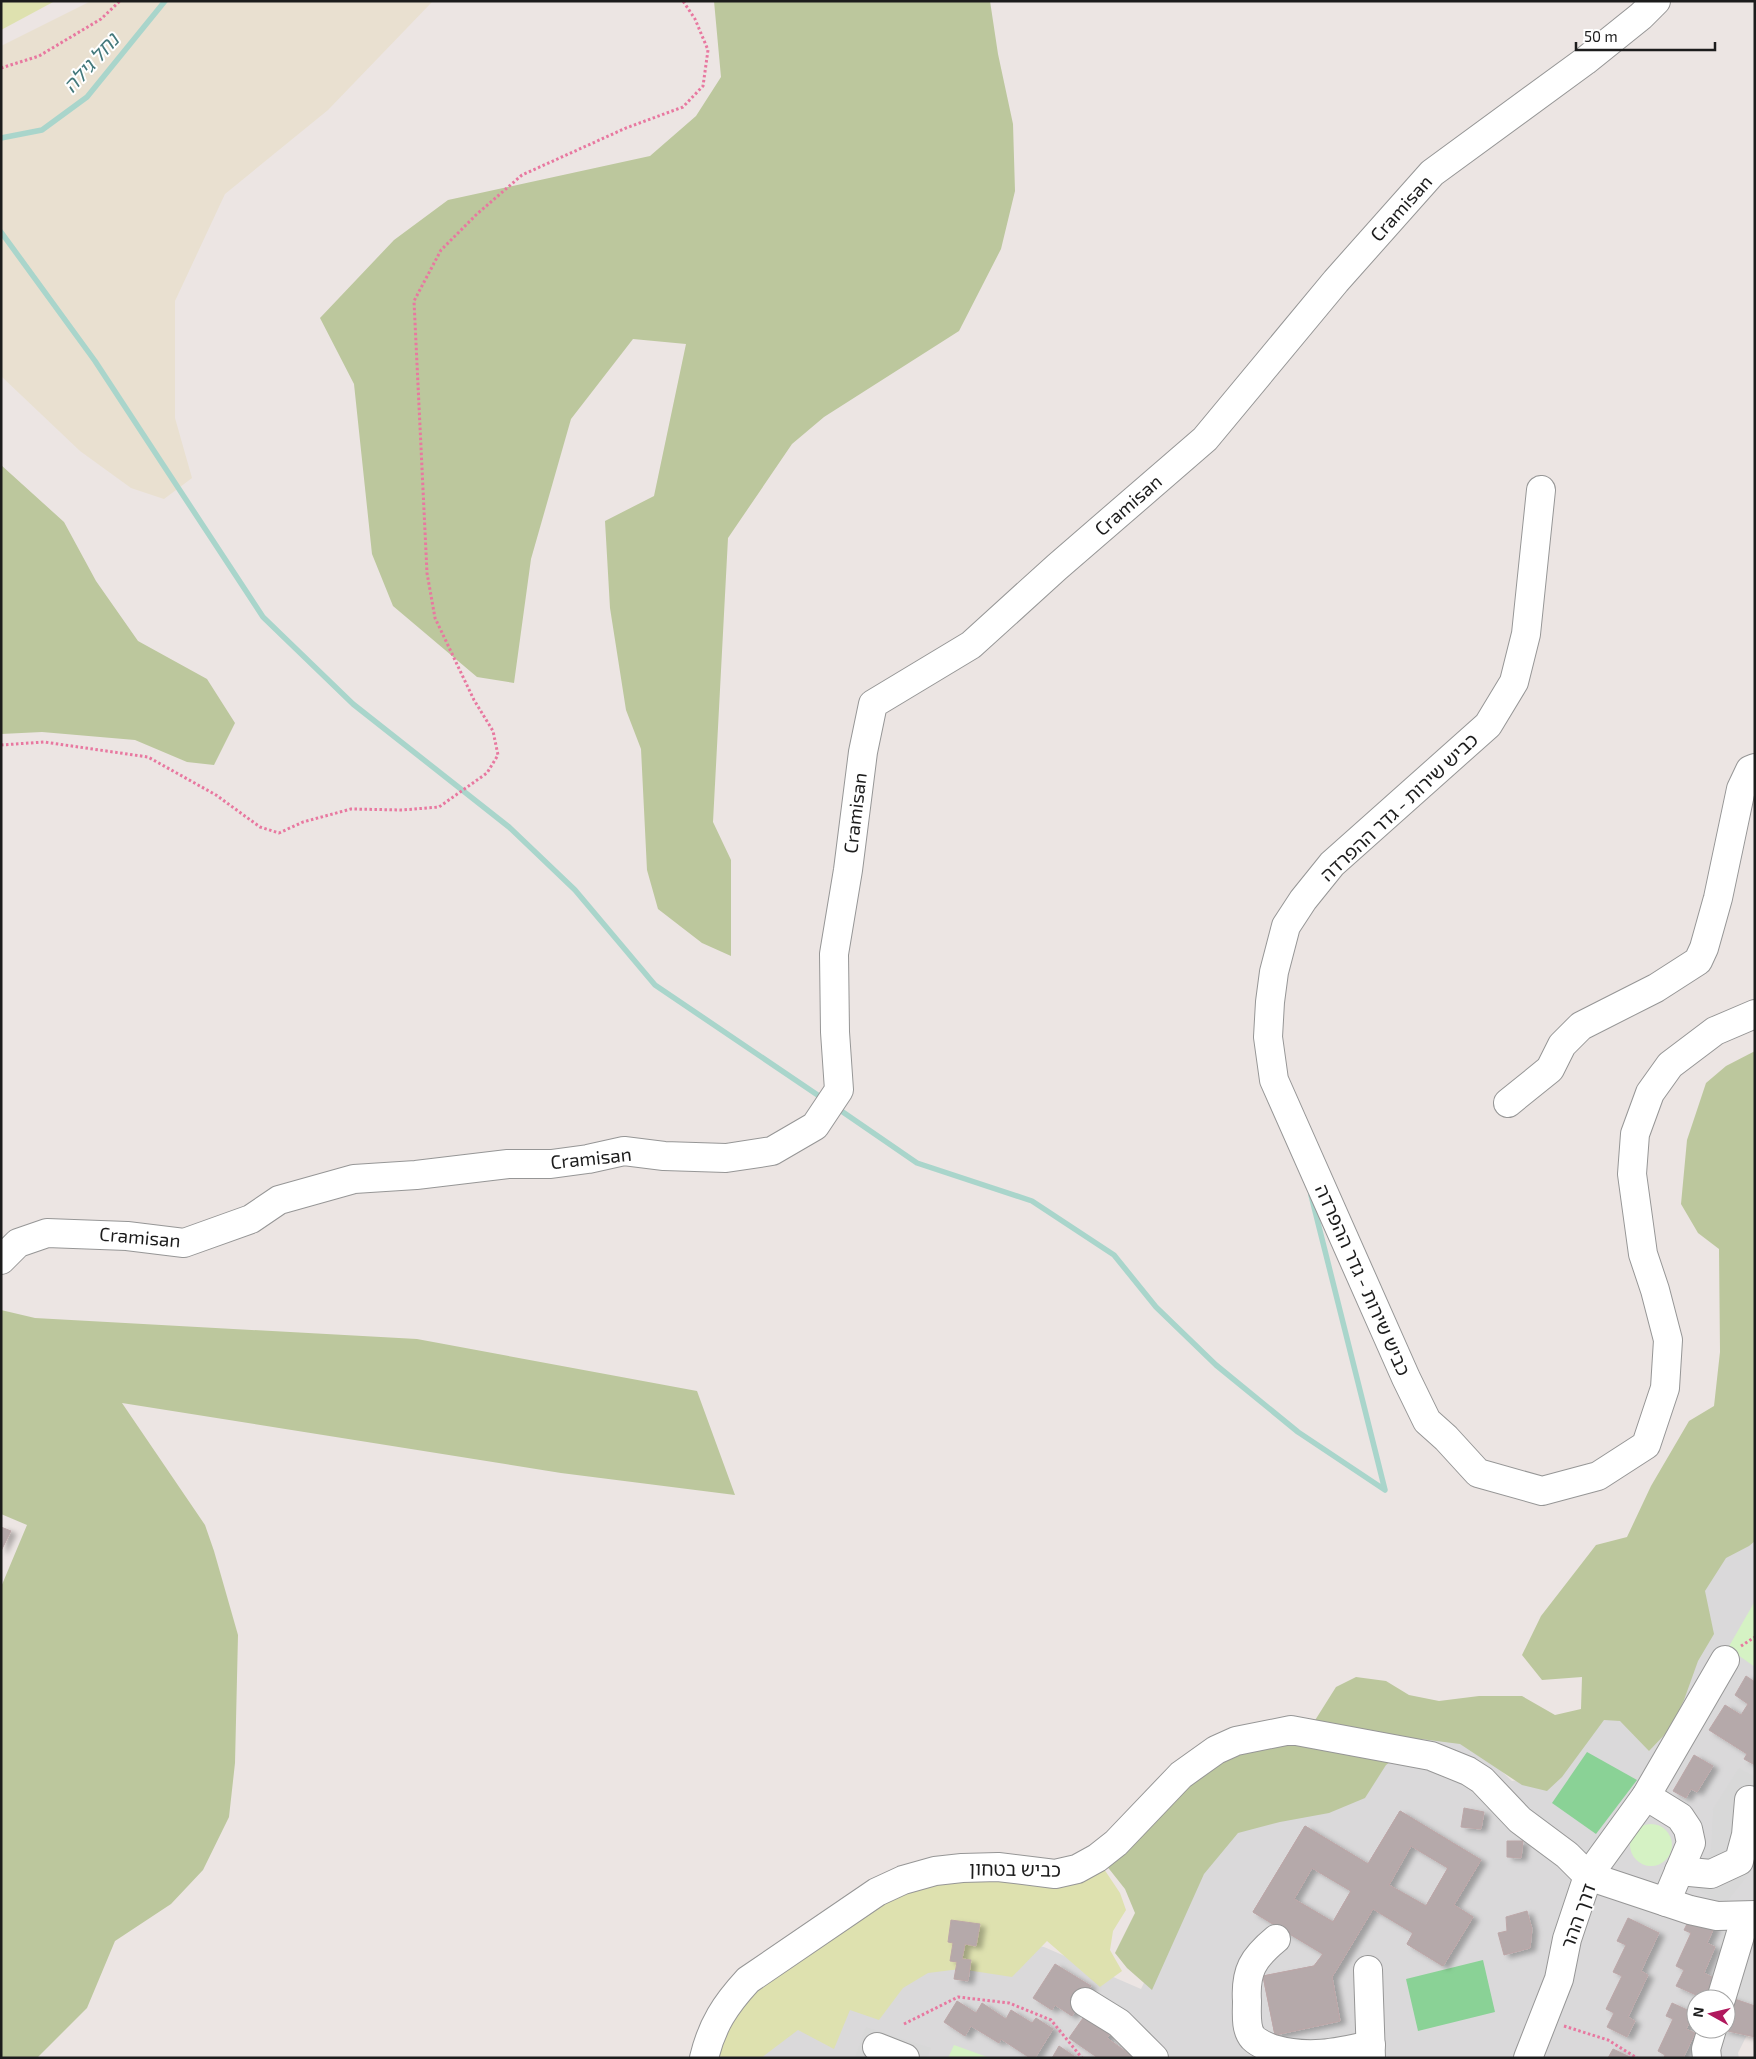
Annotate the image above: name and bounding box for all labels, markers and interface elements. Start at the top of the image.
scale bar [1576,20,1715,52]
water label: נחל גילה [57,27,124,97]
text: 50 m [1584,27,1618,45]
street label: Cramisan [1365,170,1436,246]
street label: Cramisan [1089,469,1166,540]
street label: כביש שירות - גדר ההפרדה [1315,728,1482,886]
street label: Cramisan [838,771,871,855]
street label: Cramisan [549,1142,633,1173]
street label: כביש שירות - גדר ההפרדה [1311,1181,1416,1379]
street label: Cramisan [99,1222,182,1252]
street label: כביש בטחון [969,1856,1061,1881]
street label: דרך ההר [1555,1880,1600,1952]
north arrow [1686,1989,1736,2039]
text: N [1689,2006,1707,2018]

